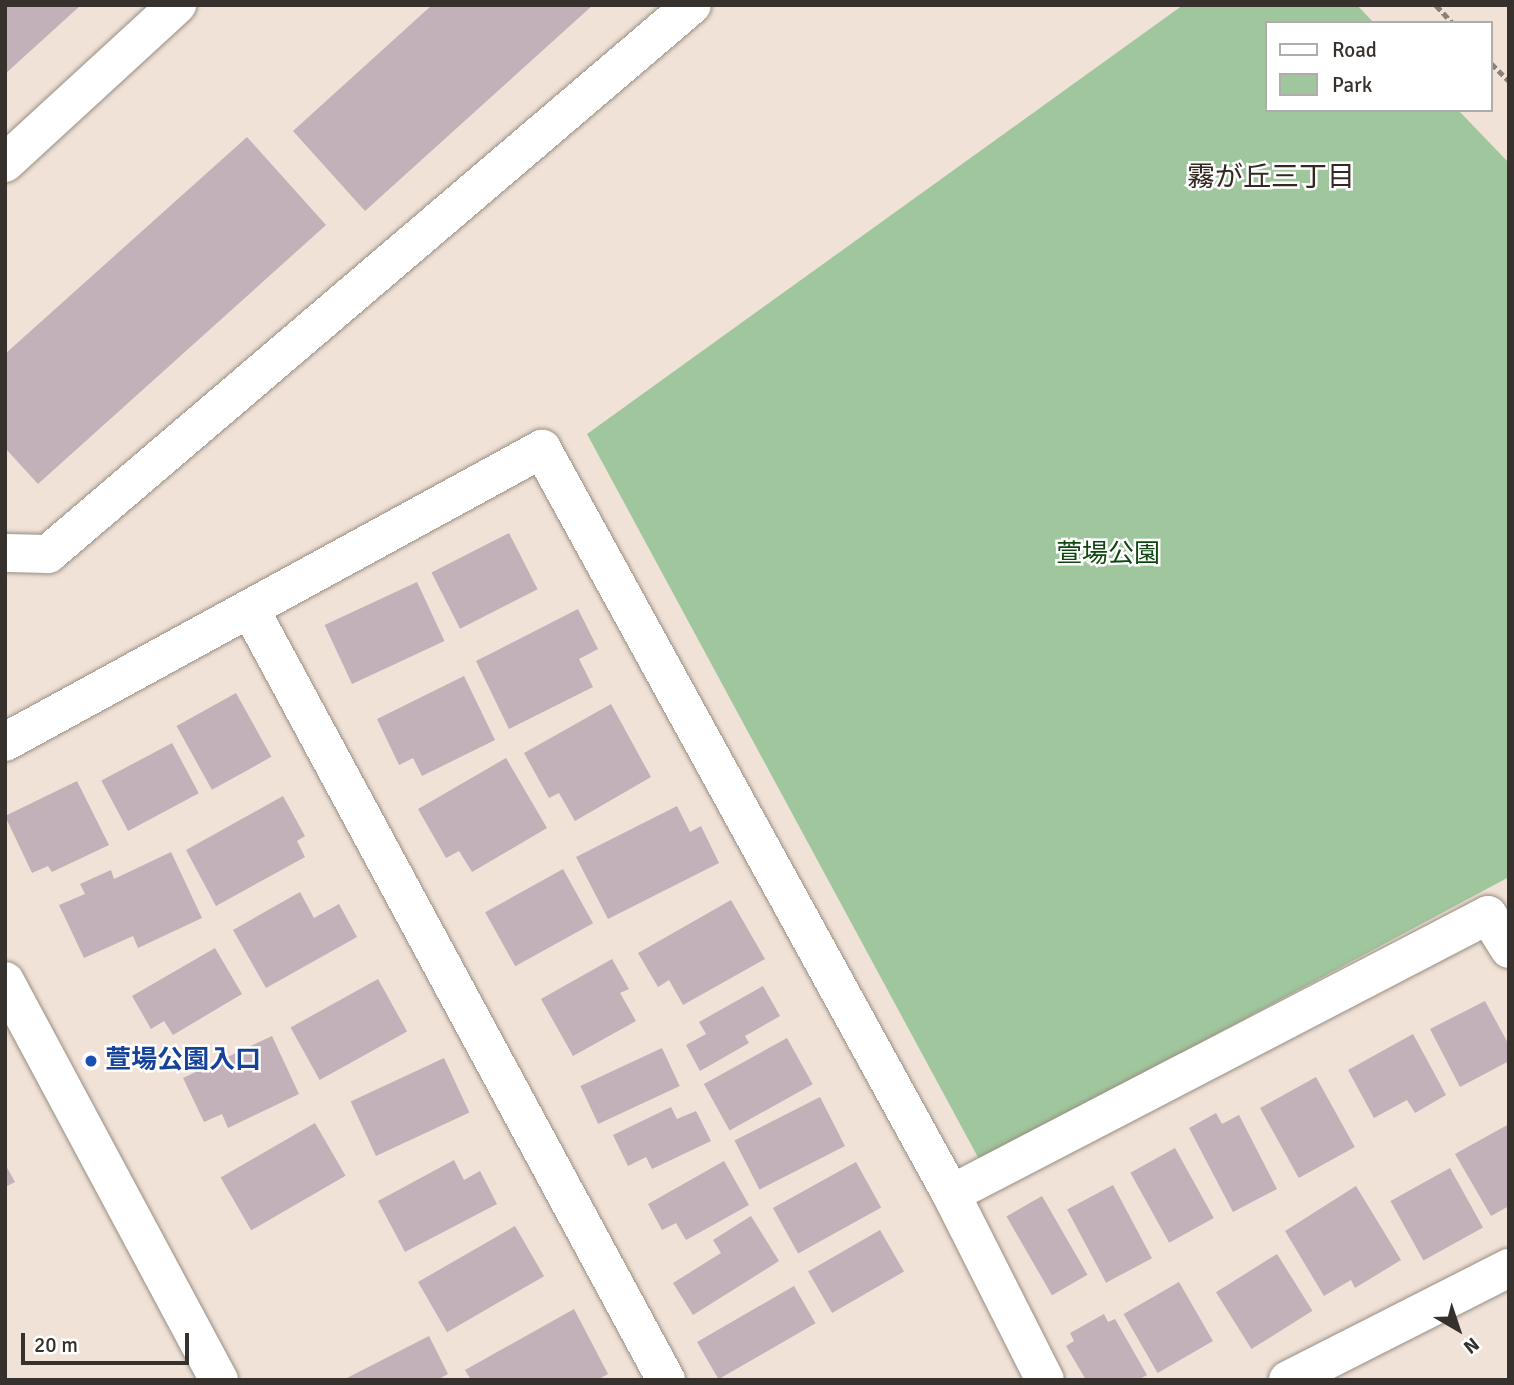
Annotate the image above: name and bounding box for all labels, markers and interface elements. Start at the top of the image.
legend [1266,21,1493,112]
text: Road [1332,37,1377,63]
text: Park [1332,72,1372,98]
district label: 霧が丘三丁目 [1187,160,1355,194]
park label: 萱場公園 [1056,539,1160,571]
place label: 萱場公園入口 [105,1045,261,1077]
marker: 萱場公園入口 [83,1053,99,1069]
north arrow [1423,1294,1493,1364]
scale bar [24,1318,192,1362]
text: 20 m [34,1332,78,1358]
text: N [1459,1332,1484,1359]

